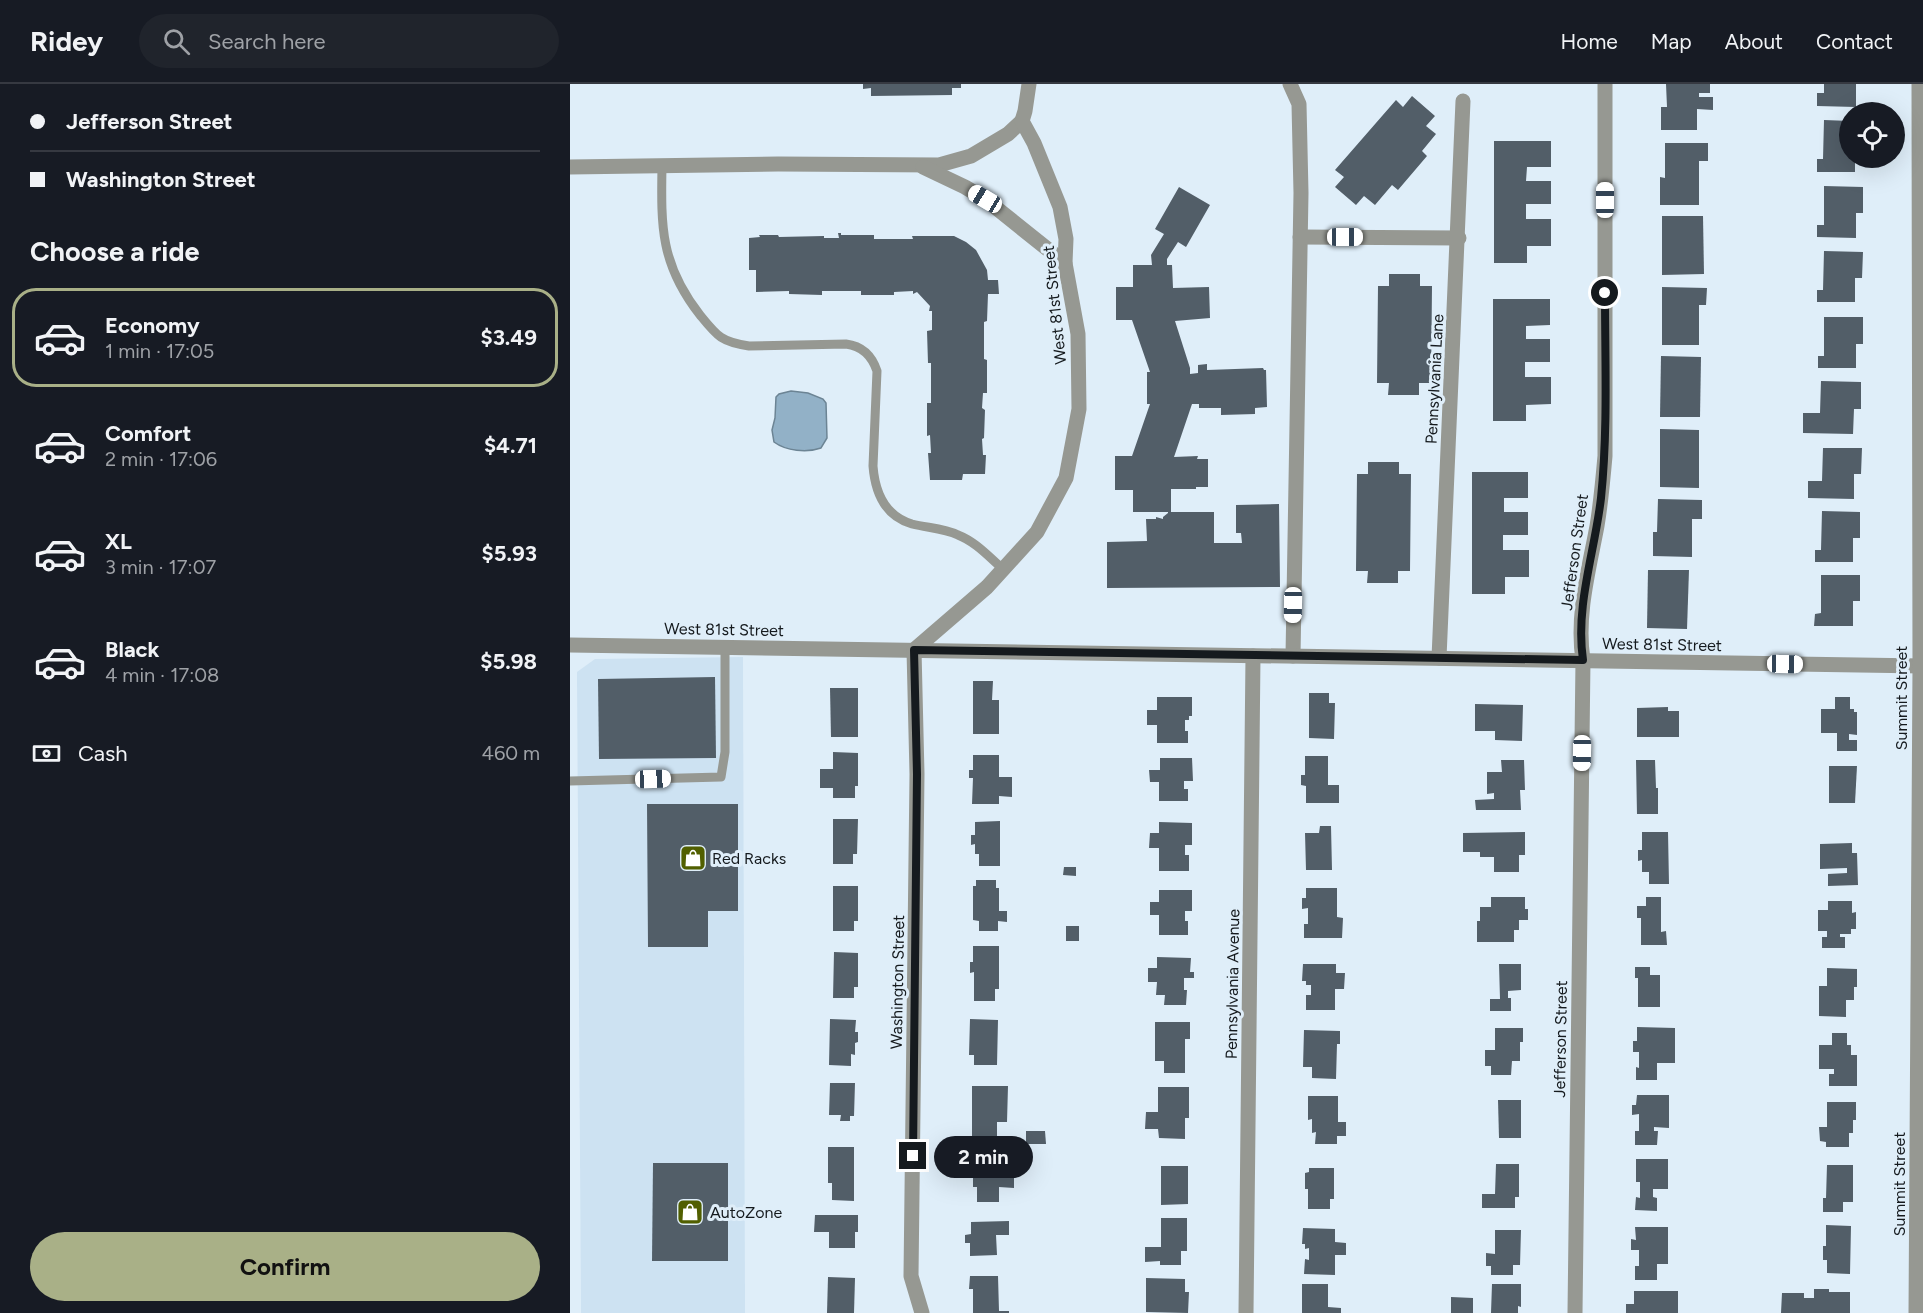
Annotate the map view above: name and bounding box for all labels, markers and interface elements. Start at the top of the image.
search box [139,14,559,68]
text: Ridey [30,24,103,58]
icon: search [160,25,193,58]
text: Search here [208,28,326,55]
text: Home [1561,29,1618,54]
text: Map [1651,29,1692,54]
text: About [1725,29,1783,54]
text: Contact [1816,29,1893,54]
map controls [1839,102,1905,168]
button: locate [1839,102,1905,168]
text: Jefferson Street [66,108,232,135]
text: Washington Street [66,166,256,193]
car [965,182,1005,216]
car [1596,182,1614,218]
car [1327,228,1363,246]
text: Choose a ride [30,235,199,268]
street label: West 81st Street [1039,244,1070,365]
route start [1591,279,1618,306]
icon: car [33,311,87,365]
text: Economy [105,312,200,339]
street label: Pennsylvania Lane [1422,313,1447,445]
text: $3.49 [480,324,537,351]
text: 1 min · 17:05 [105,339,214,363]
icon: car [33,419,87,473]
text: Comfort [105,420,191,447]
text: $4.71 [484,432,537,459]
text: 2 min · 17:06 [105,447,217,471]
street label: Jefferson Street [1557,493,1592,611]
icon: car [33,527,87,581]
text: XL [105,528,132,555]
text: $5.93 [482,540,537,567]
text: 3 min · 17:07 [105,555,216,579]
car [1284,587,1302,623]
street label: West 81st Street [664,619,784,640]
street label: West 81st Street [1602,634,1722,655]
icon: car [33,635,87,689]
text: Black [105,636,159,663]
street label: Summit Street [1892,646,1911,750]
text: $5.98 [480,648,537,675]
car [1767,655,1803,673]
text: 4 min · 17:08 [105,663,219,687]
car [1573,735,1591,771]
icon: cash [30,737,63,770]
text: Cash [78,740,128,767]
text: 460 m [481,741,540,765]
car [635,769,671,789]
shop icon: Red Racks [678,843,708,873]
place label: Red Racks [712,849,786,868]
street label: Pennsylvania Avenue [1222,908,1243,1059]
street label: Washington Street [887,915,908,1049]
street label: Jefferson Street [1550,980,1571,1098]
street label: Summit Street [1890,1132,1909,1236]
callout: 2 min [934,1135,1033,1177]
route end [899,1142,926,1169]
text: 2 min [958,1145,1009,1169]
shop icon: AutoZone [675,1197,705,1227]
place label: AutoZone [710,1203,783,1222]
button: Confirm [30,1232,540,1301]

